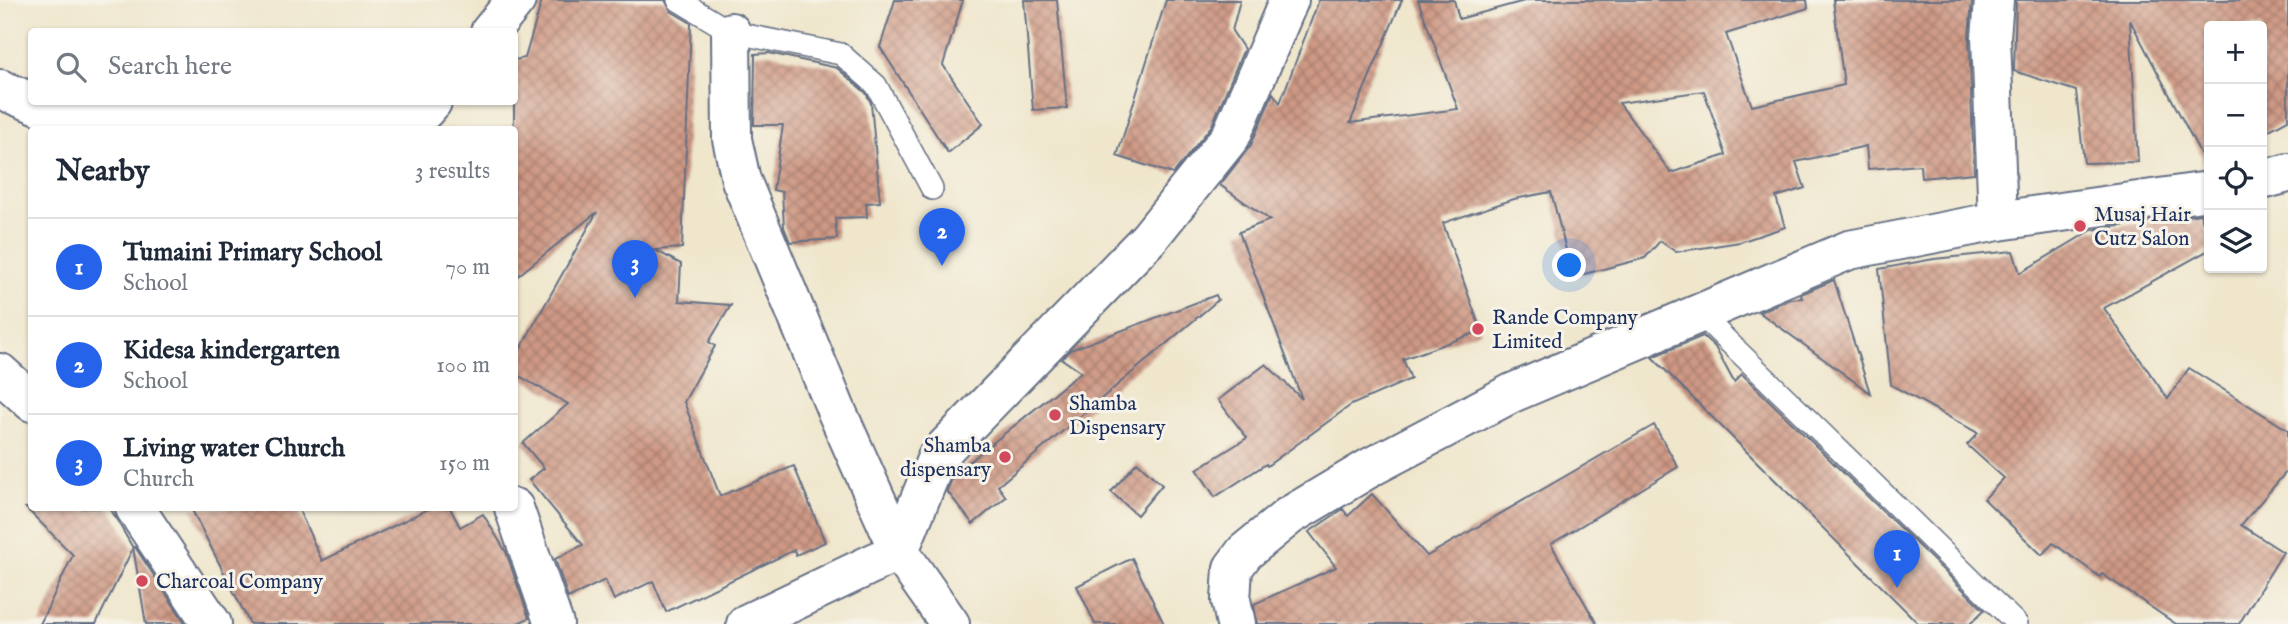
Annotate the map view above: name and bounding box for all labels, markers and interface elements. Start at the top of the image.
map controls [2204,21,2267,273]
button: + [2204,21,2267,84]
search box [28,28,518,105]
icon: search [52,48,90,86]
text: Search here [108,50,232,83]
button: − [2204,84,2267,147]
button: locate [2204,147,2267,210]
text: Nearby [56,153,149,191]
text: 3 results [415,157,490,186]
place label: Musaj Hair Cutz Salon [2094,202,2191,253]
pin: 2 [919,208,965,266]
button: layers [2204,210,2267,273]
marker: Musaj Hair Cutz Salon [2072,218,2088,234]
text: Tumaini Primary School [123,236,382,269]
pin: 3 [612,240,658,298]
your location [1552,248,1586,282]
text: 1 [75,253,83,282]
text: 70 m [445,253,490,282]
text: School [123,269,188,298]
place label: Rande Company Limited [1492,305,1639,356]
marker: Rande Company Limited [1470,321,1486,337]
text: Kidesa kindergarten [123,334,340,367]
text: 2 [74,351,84,380]
text: 100 m [436,351,490,380]
text: School [123,367,188,396]
place label: Shamba Dispensary [1069,391,1166,442]
marker: Shamba Dispensary [1047,407,1063,423]
text: Living water Church [123,432,345,465]
place label: Shamba dispensary [900,433,992,484]
text: 3 [75,449,83,478]
text: 150 m [439,449,490,478]
marker: Shamba dispensary [997,449,1013,465]
text: Church [123,465,194,494]
pin: 1 [1874,530,1920,588]
place label: Charcoal Company [156,569,324,596]
marker: Charcoal Company [134,573,150,589]

